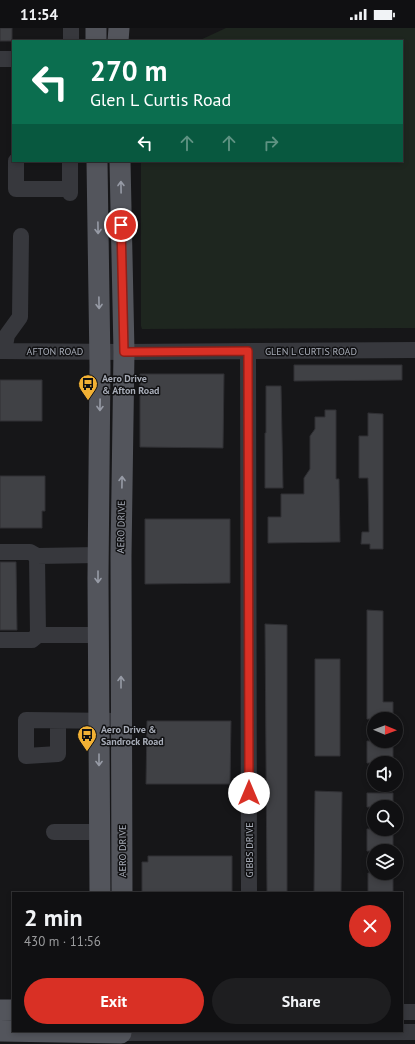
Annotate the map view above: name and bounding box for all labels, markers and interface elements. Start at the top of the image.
text: 11:54 [20,5,58,24]
text: 270 m [90,52,167,89]
icon: left [24,56,76,108]
text: Glen L Curtis Road [90,88,231,111]
icon: left [134,132,156,154]
icon: ahead [176,132,198,154]
icon: ahead [218,132,240,154]
icon: right [260,132,282,154]
one-way arrow [117,181,124,194]
pin [104,208,138,242]
icon: arrive [110,214,132,236]
one-way arrow [94,221,102,234]
one-way arrow [95,296,103,309]
street label: AFTON ROAD [27,345,83,358]
street label: GLEN L CURTIS ROAD [265,345,357,358]
place label: Aero Drive & Afton Road [102,372,160,397]
bus stop icon: Aero Drive & Afton Road [77,373,99,401]
one-way arrow [96,398,103,411]
one-way arrow [118,476,126,489]
street label: AERO DRIVE [114,501,128,553]
one-way arrow [94,570,102,583]
one-way arrow [117,676,125,689]
north arrow [367,712,403,748]
map controls [367,712,403,880]
place label: Aero Drive & Sandrock Road [101,723,164,748]
bus stop icon: Aero Drive & Sandrock Road [76,724,98,752]
one-way arrow [95,753,103,766]
button: sound [367,756,403,792]
position arrow [228,772,270,814]
button: search [367,800,403,836]
street label: GIBBS DRIVE [243,822,256,878]
street label: AERO DRIVE [116,825,129,877]
button: layers [367,844,403,880]
text: 2 min [24,902,83,933]
button: close [349,905,391,947]
text: 430 m · 11:56 [24,933,101,950]
button: Exit [24,978,204,1024]
button: Share [212,978,391,1024]

